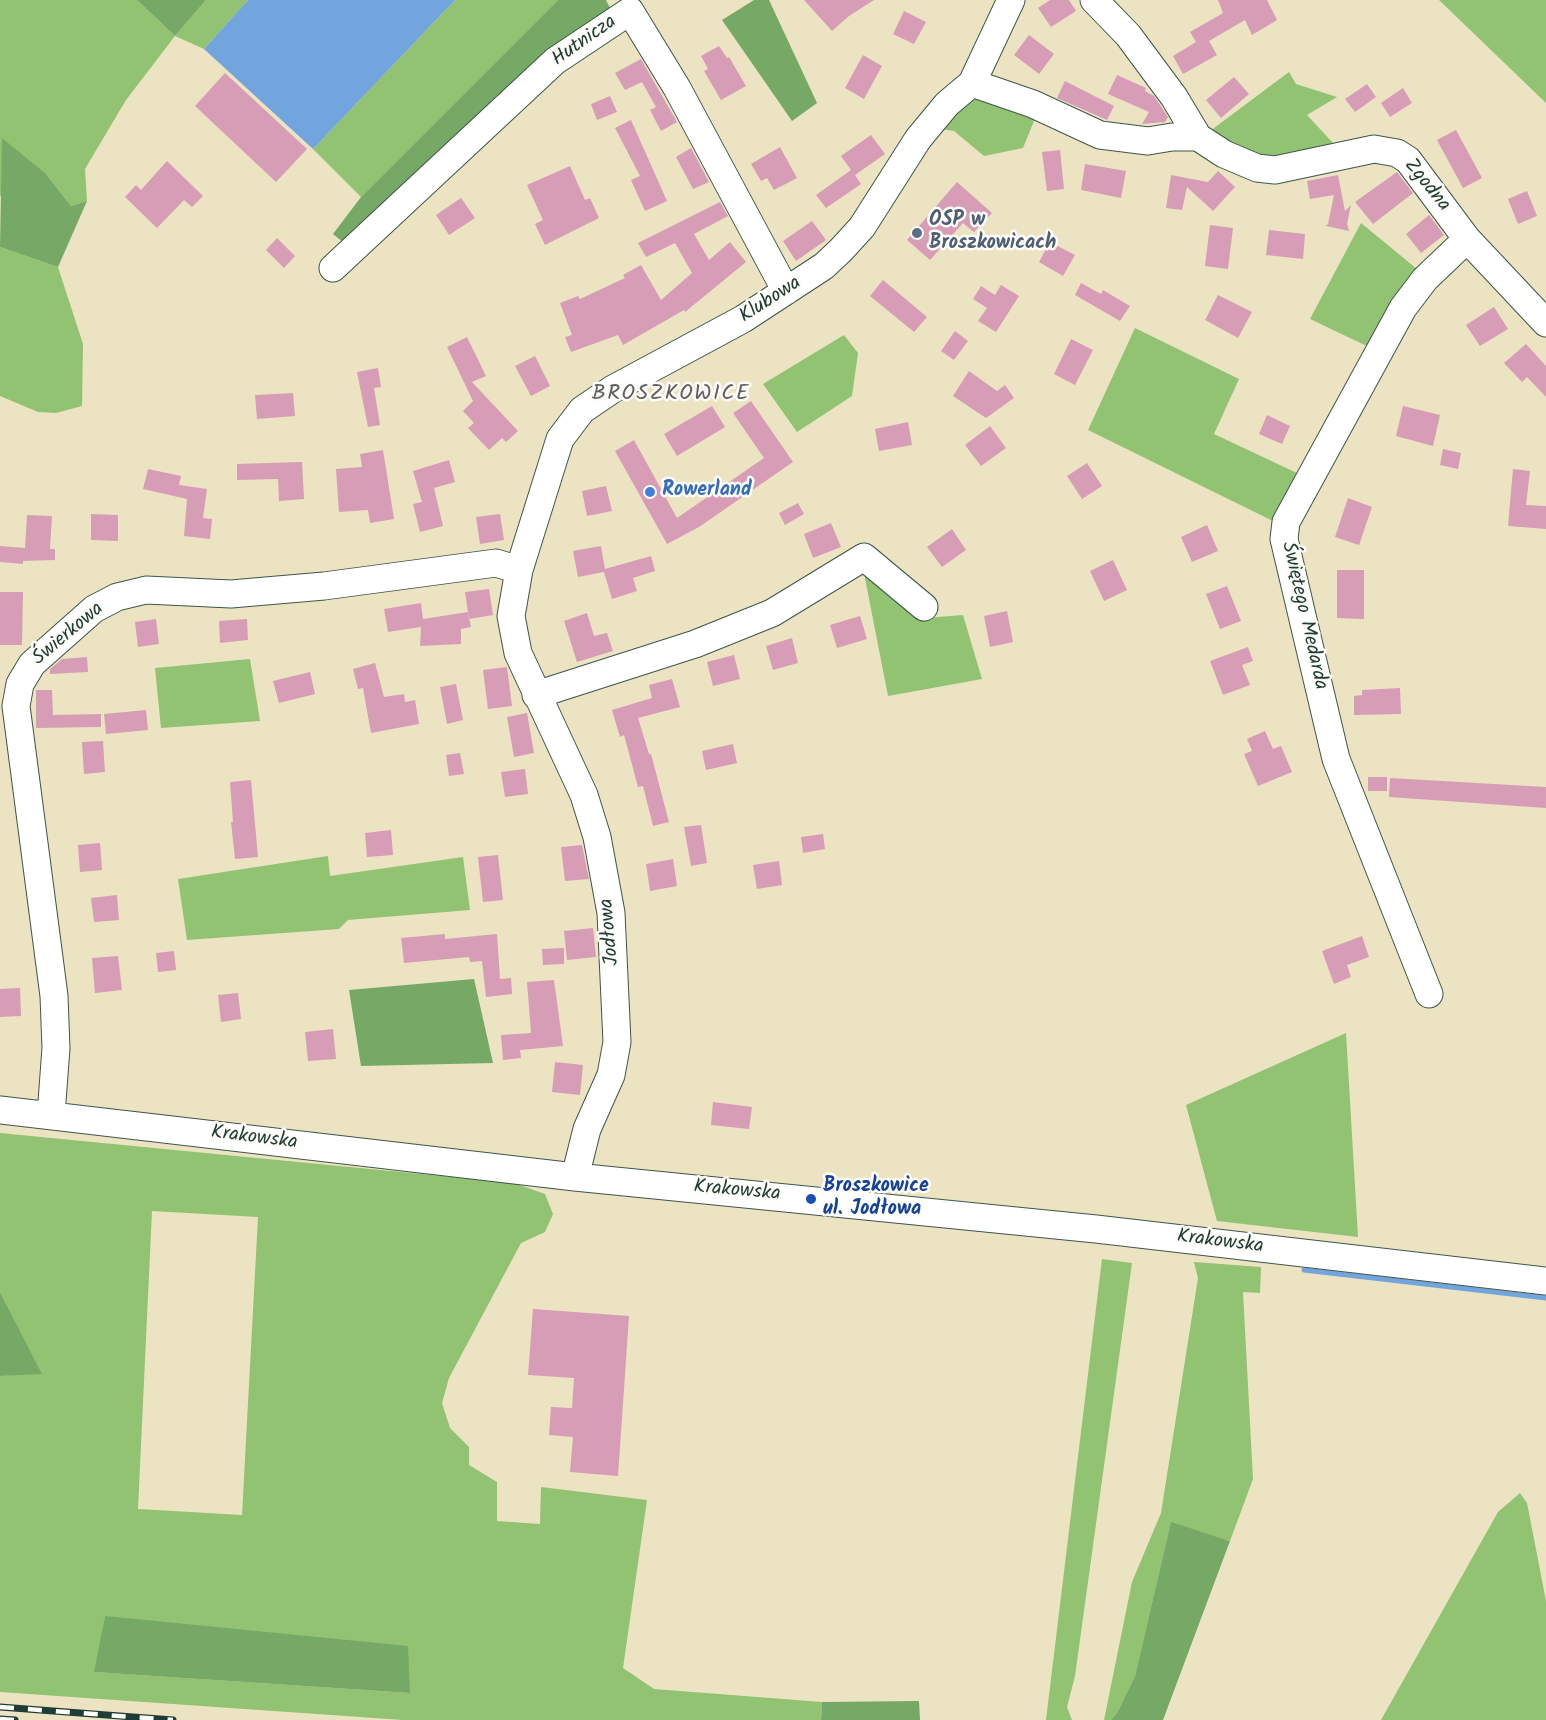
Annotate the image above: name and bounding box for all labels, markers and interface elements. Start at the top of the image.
street label: Hutnicza [548,11,622,73]
street label: Zgodna [1397,155,1455,217]
place label: OSP w Broszkowicach [929,210,1056,257]
marker: OSP w Broszkowicach [910,226,924,240]
street label: Klubowa [736,272,806,330]
district label: BROSZKOWICE [592,382,750,408]
place label: Rowerland [662,480,752,504]
marker: Rowerland [643,485,657,499]
street label: Świętego Medarda [1274,540,1332,692]
street label: Świerkowa [28,598,110,672]
street label: Jodłowa [596,897,626,967]
street label: Krakowska [209,1122,299,1156]
street label: Krakowska [693,1176,781,1208]
place label: Broszkowice ul. Jodłowa [823,1176,929,1223]
marker: Broszkowice ul. Jodłowa [804,1192,818,1206]
street label: Krakowska [1175,1226,1265,1260]

